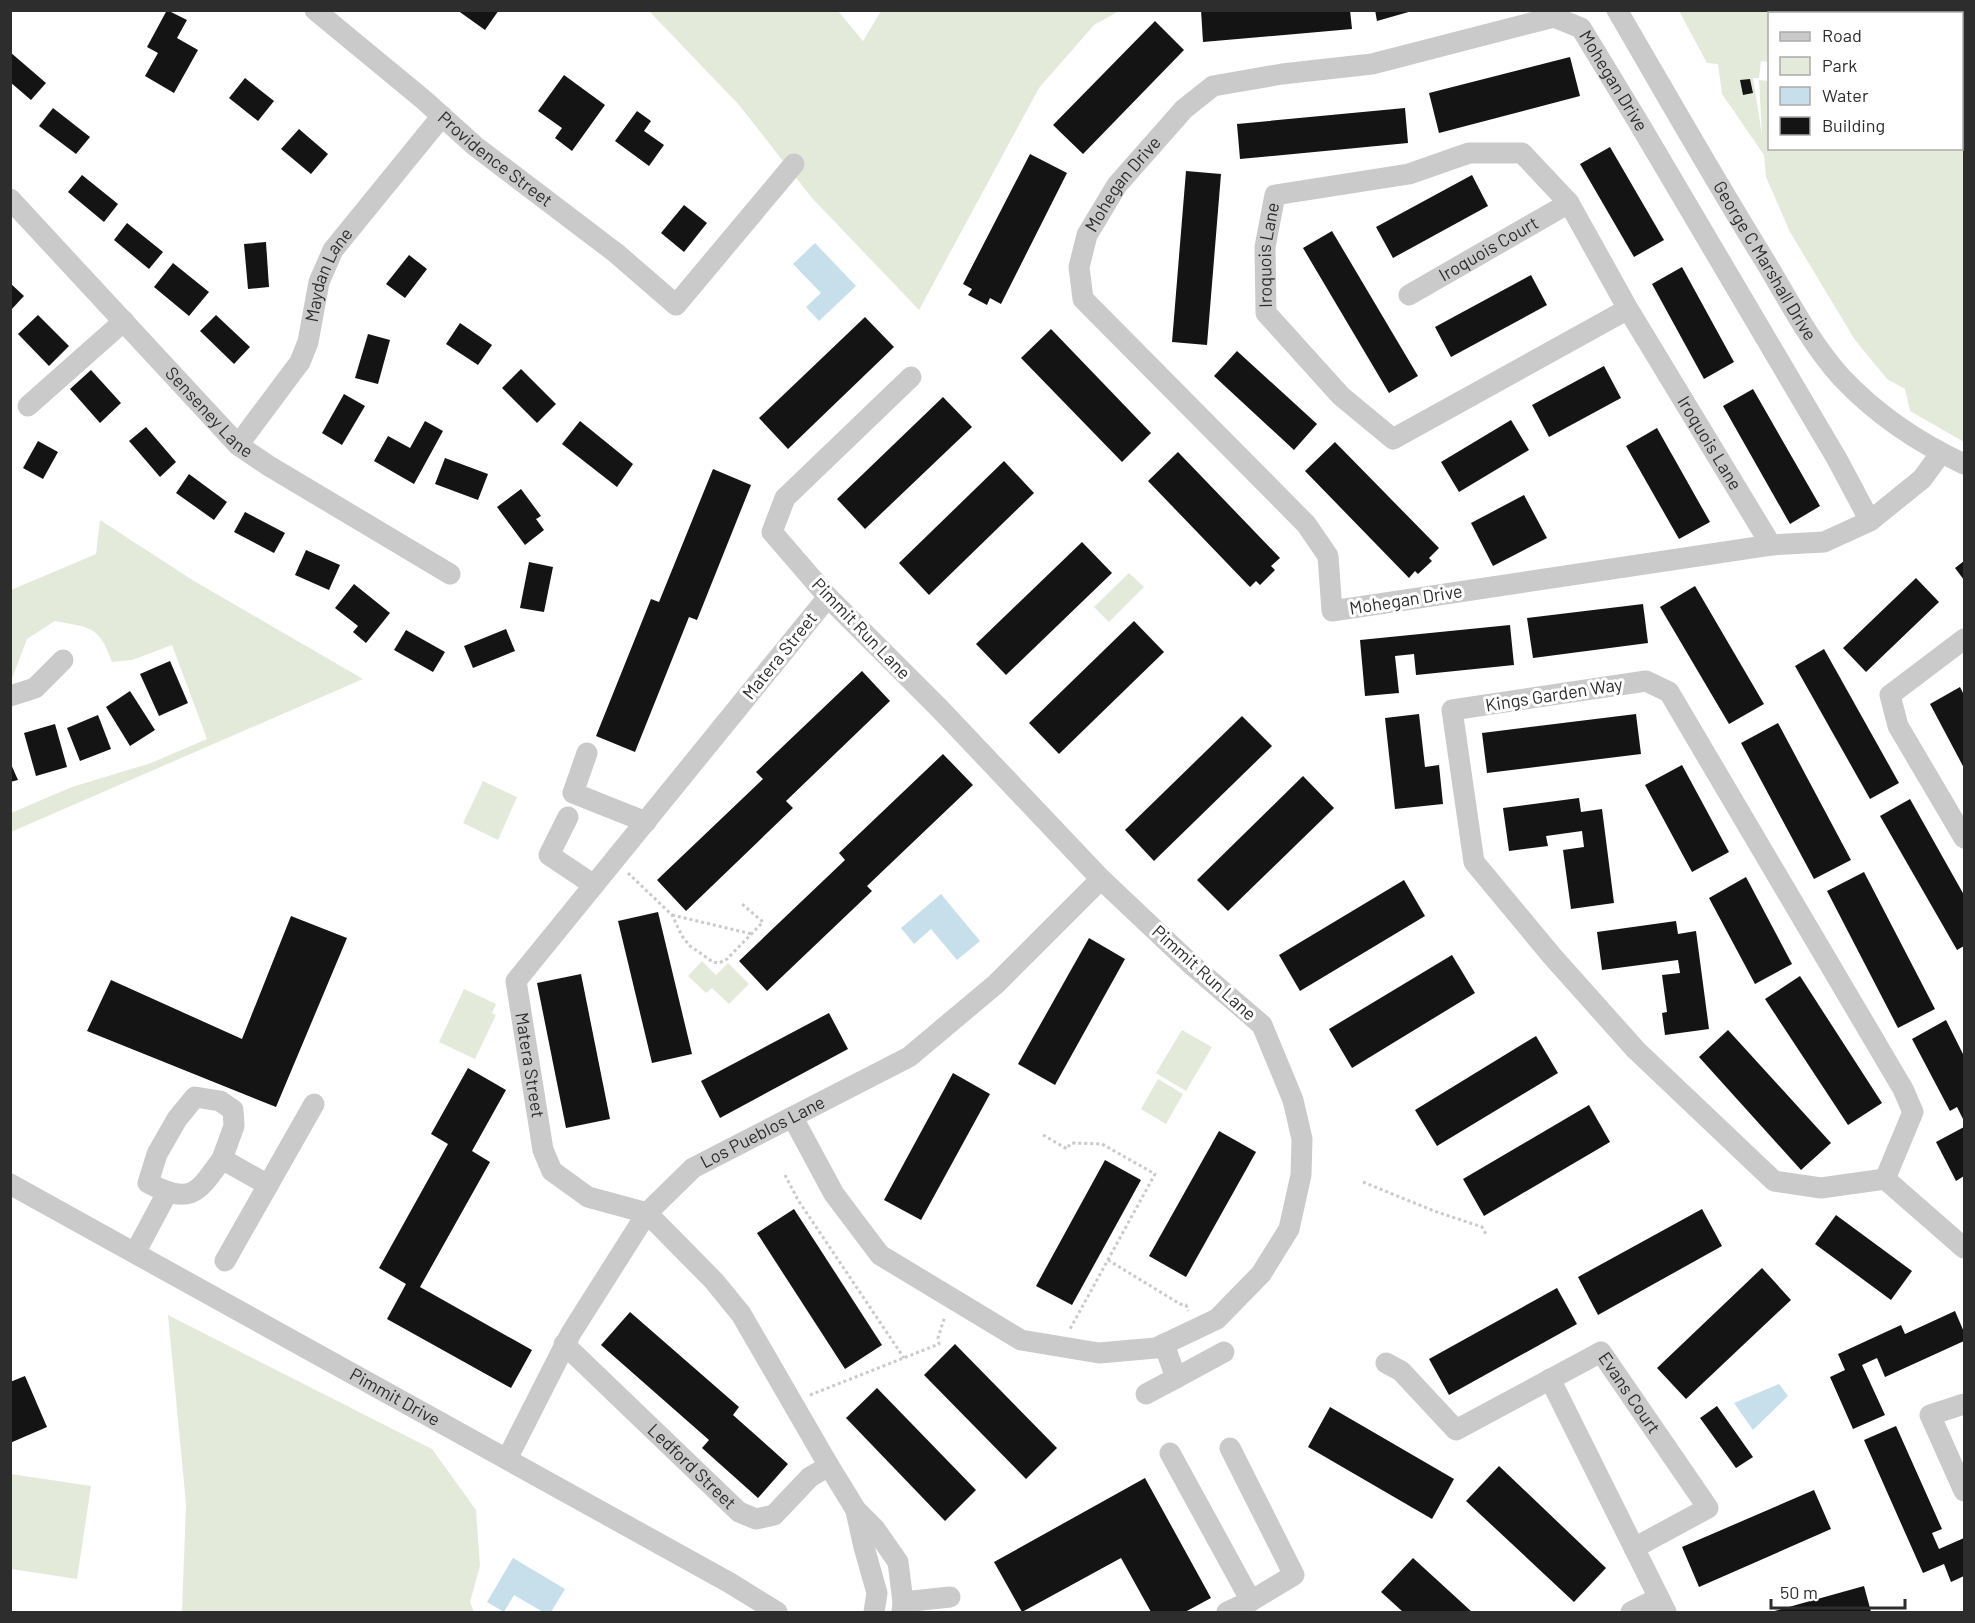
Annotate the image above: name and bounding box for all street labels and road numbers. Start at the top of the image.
street label: Mohegan Drive [1575,26,1653,135]
street label: Providence Street [434,106,557,211]
street label: Mohegan Drive [1079,131,1165,236]
street label: George C Marshall Drive [1709,177,1822,344]
street label: Iroquois Lane [1253,201,1283,308]
street label: Iroquois Court [1435,211,1542,285]
street label: Maydan Lane [300,223,357,324]
street label: Senseney Lane [161,362,257,462]
street label: Iroquois Lane [1673,392,1747,494]
street label: Pimmit Run Lane [808,573,916,684]
street label: Mohegan Drive [1348,579,1464,619]
street label: Matera Street [737,607,821,704]
street label: Kings Garden Way [1484,672,1624,716]
street label: Pimmit Run Lane [1148,920,1261,1025]
street label: Matera Street [511,1011,550,1119]
street label: Los Pueblos Lane [696,1090,828,1172]
street label: Evans Court [1594,1347,1666,1437]
street label: Pimmit Drive [346,1363,444,1430]
street label: Ledford Street [644,1418,741,1513]

